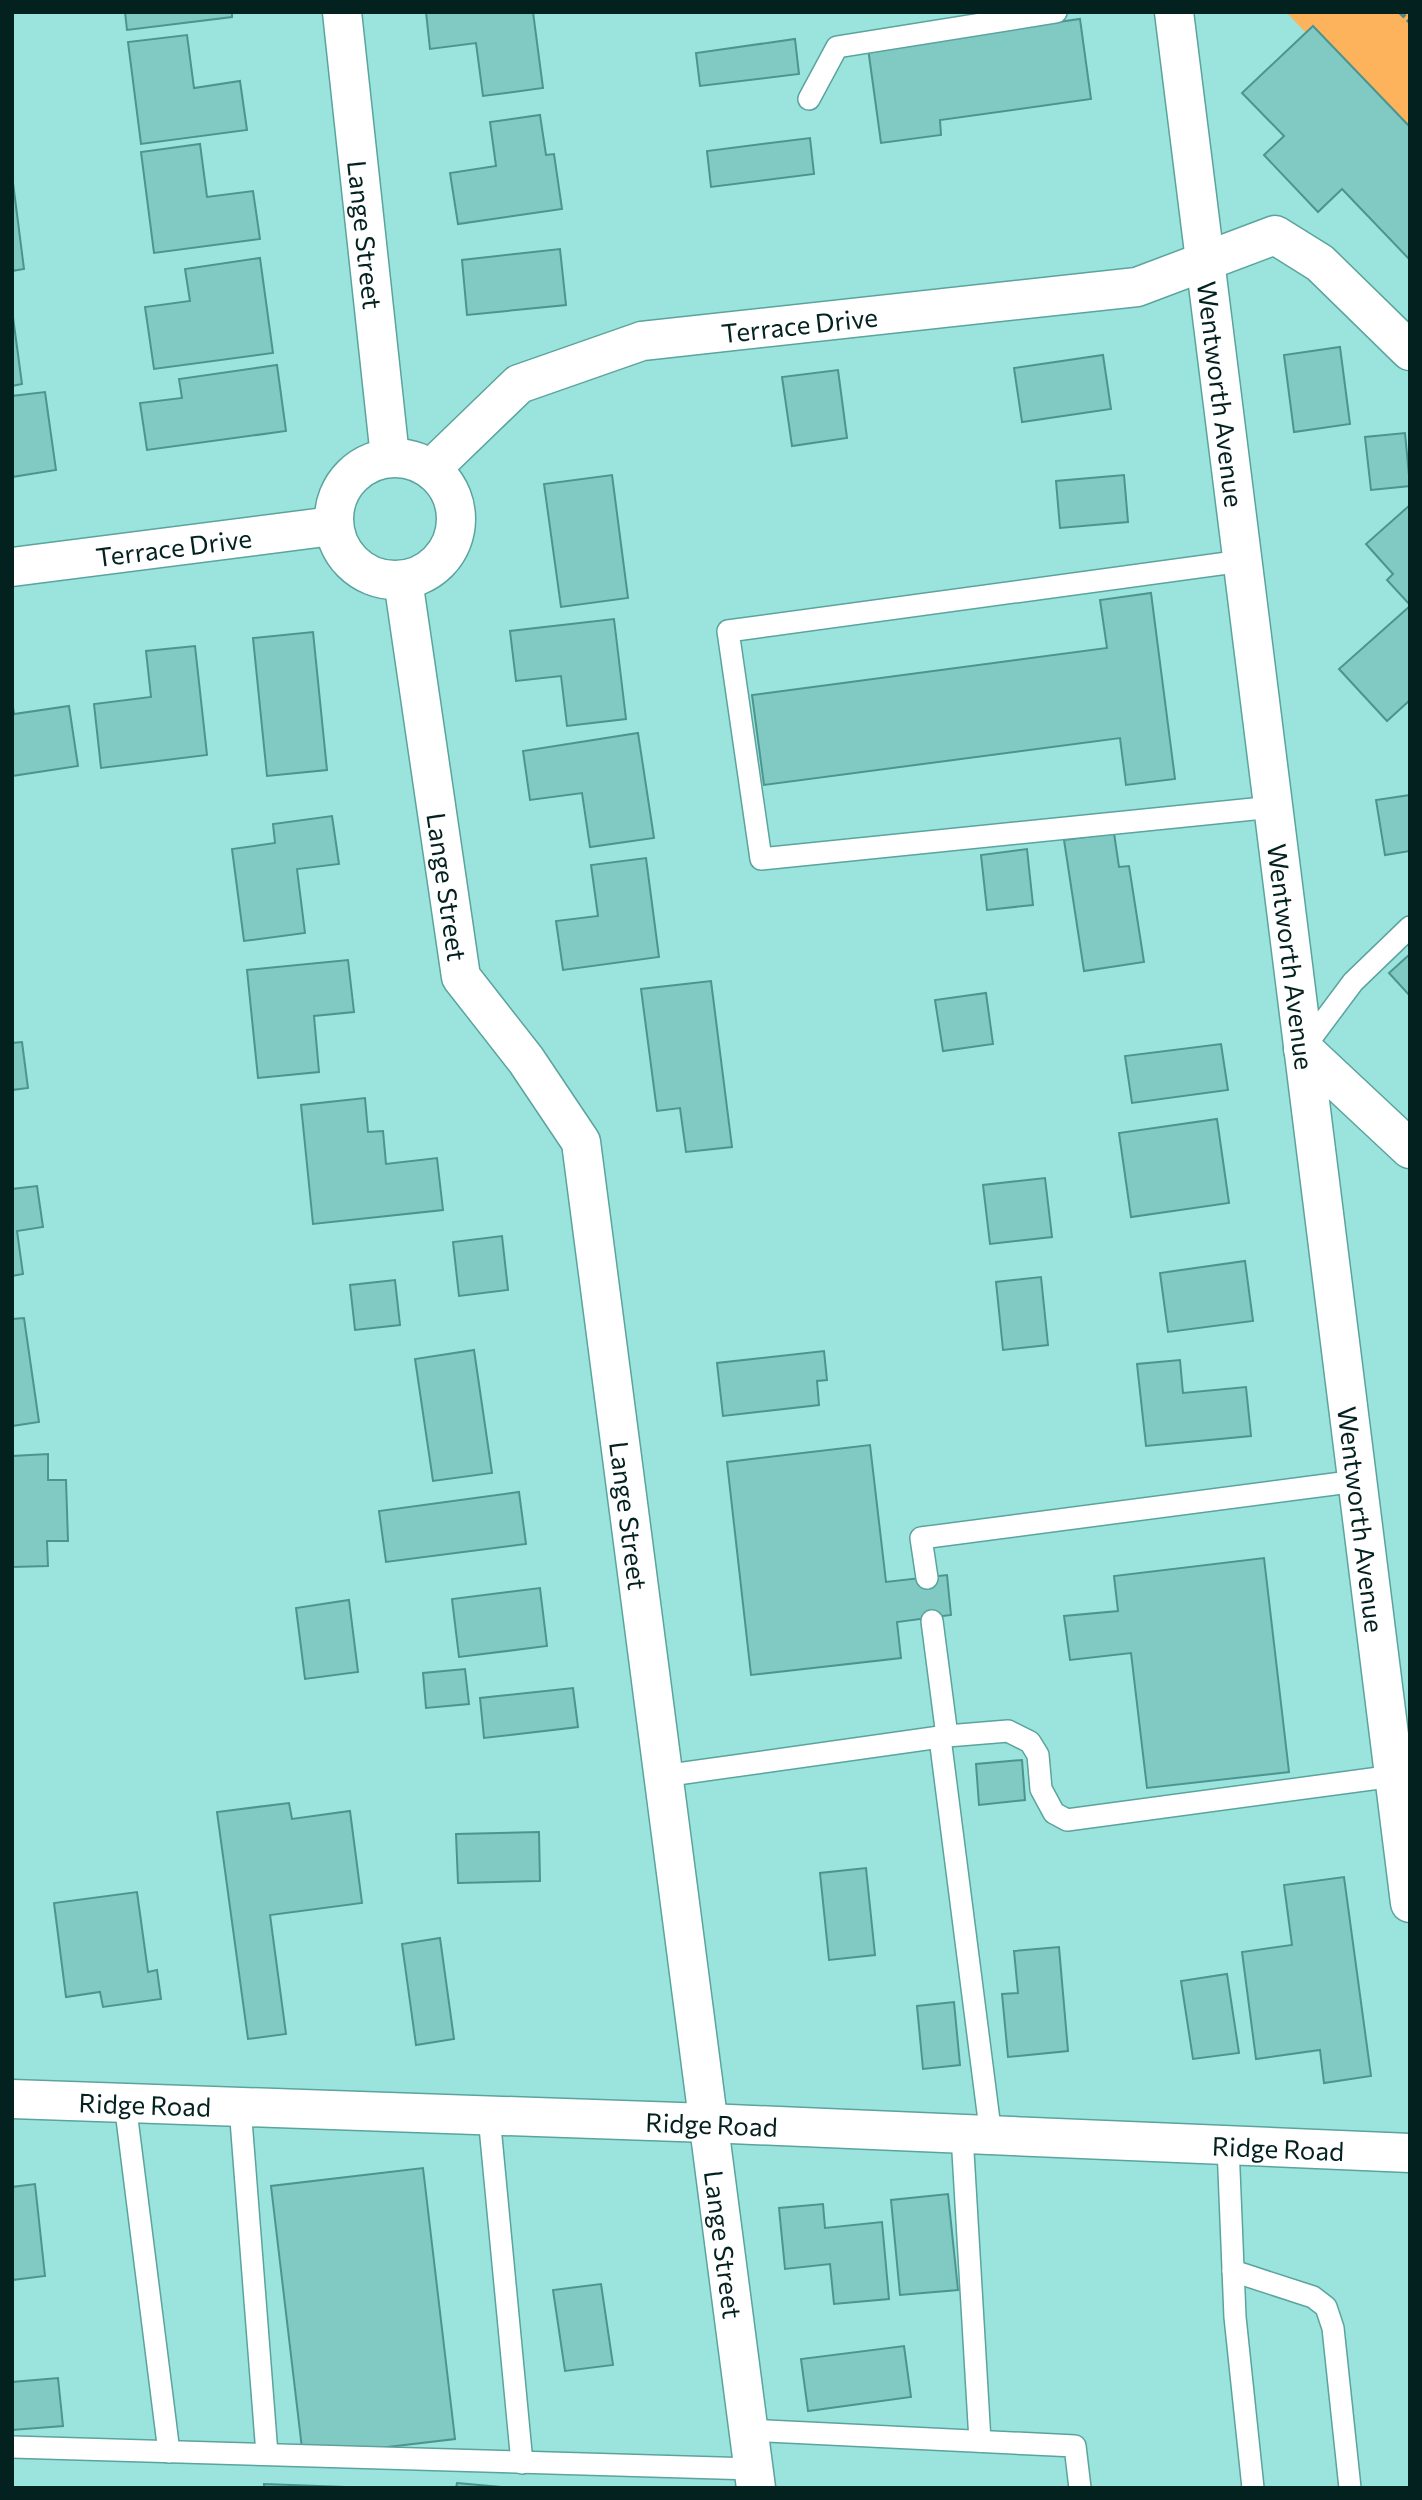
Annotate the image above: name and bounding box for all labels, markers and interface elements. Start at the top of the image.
street label: Lange Street [343,159,389,311]
street label: Wentworth Avenue [1192,279,1251,509]
street label: Terrace Drive [720,300,879,348]
street label: Terrace Drive [94,521,253,572]
street label: Lange Street [422,811,474,963]
street label: Wentworth Avenue [1262,842,1321,1072]
street label: Wentworth Avenue [1333,1404,1392,1634]
street label: Lange Street [605,1439,655,1592]
street label: Ridge Road [78,2086,212,2121]
street label: Ridge Road [645,2105,778,2141]
street label: Ridge Road [1211,2129,1345,2166]
street label: Lange Street [699,2168,749,2320]

